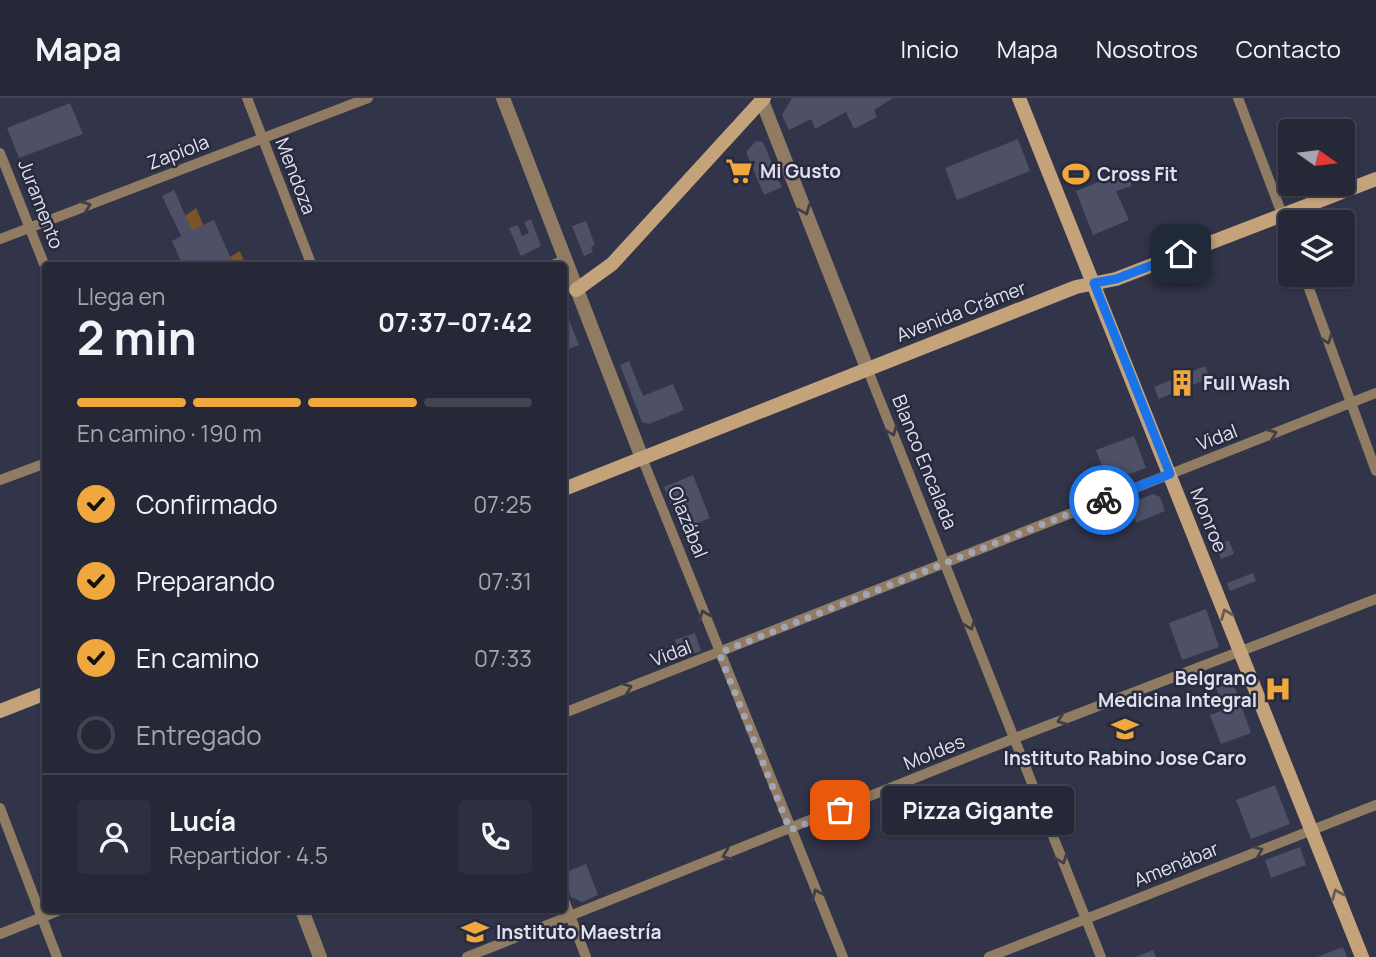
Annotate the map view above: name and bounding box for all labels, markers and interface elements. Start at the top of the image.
text: Mapa [35,26,122,71]
text: Inicio [901,32,959,65]
text: Mapa [997,32,1058,65]
text: Nosotros [1096,32,1198,65]
text: Contacto [1236,32,1341,65]
north arrow [1278,119,1354,196]
map controls [1278,119,1355,287]
street label: Zapiola [143,128,213,176]
street label: Mendoza [269,134,323,218]
street label: Juramento [12,156,70,252]
supermarket icon: Mi Gusto [724,156,754,186]
place label: Mi Gusto [760,158,841,184]
sports icon: Cross Fit [1061,159,1091,189]
place label: Cross Fit [1097,161,1178,187]
one-way arrow [80,200,92,214]
one-way arrow [796,203,810,215]
button: layers [1278,210,1355,287]
pin [1151,224,1211,284]
icon: home [1162,235,1200,273]
street label: Avenida Crámer [892,274,1030,348]
text: Llega en [77,280,165,312]
text: 07:37–07:42 [378,304,532,340]
text: 2 min [77,306,197,369]
one-way arrow [1319,332,1333,344]
building icon: Full Wash [1167,368,1197,398]
place label: Full Wash [1203,370,1290,396]
street label: Blanco Encalada [886,391,964,533]
text: En camino · 190 m [77,417,262,449]
street label: Vidal [1193,417,1241,457]
one-way arrow [884,425,898,437]
one-way arrow [1265,429,1277,443]
courier [1069,465,1139,535]
icon: bike [1085,481,1123,519]
street label: Olazábal [662,482,714,562]
street label: Monroe [1184,484,1234,556]
icon: check [77,485,115,523]
text: Confirmado [136,486,278,522]
text: 07:25 [473,488,532,520]
icon: check [77,562,115,600]
text: Preparando [136,563,275,599]
text: 07:31 [478,565,532,597]
one-way arrow [1220,608,1234,620]
one-way arrow [699,610,713,622]
one-way arrow [961,618,975,630]
street label: Vidal [647,633,695,673]
icon: check [77,639,115,677]
text: En camino [136,640,259,676]
text: 07:33 [474,642,532,674]
place label: Belgrano Medicina Integral [1098,665,1257,713]
hospital icon: Belgrano Medicina Integral [1263,674,1293,704]
one-way arrow [621,682,633,696]
one-way arrow [1057,711,1069,725]
school or university icon: Instituto Rabino Jose Caro [1110,714,1140,744]
text: Entregado [136,717,262,753]
street label: Moldes [899,728,969,776]
place label: Instituto Rabino Jose Caro [1004,745,1246,771]
pin [810,780,870,840]
callout: Pizza Gigante [882,786,1074,834]
icon: bag [821,791,859,829]
text: Pizza Gigante [902,794,1054,826]
button: person [77,800,151,874]
button: phone [458,800,532,874]
text: Lucía [169,803,236,839]
street label: Amenábar [1130,835,1222,893]
text: Repartidor · 4.5 [169,839,328,871]
one-way arrow [1251,845,1263,859]
one-way arrow [721,847,733,861]
one-way arrow [1054,853,1068,865]
one-way arrow [1331,888,1345,900]
one-way arrow [811,889,825,901]
school or university icon: Instituto Maestría [460,917,490,947]
place label: Instituto Maestría [496,919,661,945]

